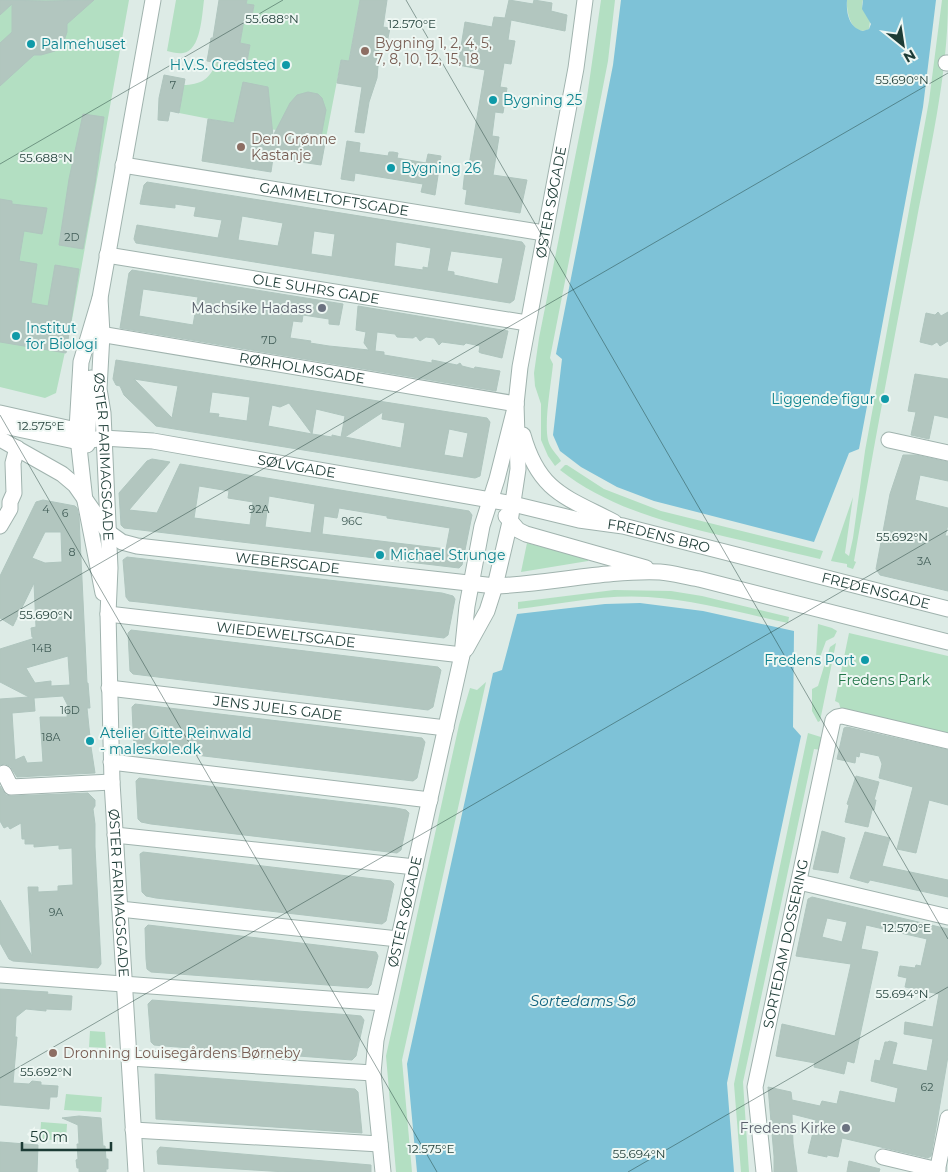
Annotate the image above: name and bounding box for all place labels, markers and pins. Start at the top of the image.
place label: Bygning 1, 2, 4, 5, 7, 8, 10, 12, 15, 18 [375,34,492,68]
place label: Palmehuset [41,35,126,53]
marker: Palmehuset [25,38,37,50]
marker: Bygning 1, 2, 4, 5, 7, 8, 10, 12, 15, 18 [359,45,371,57]
place label: H.V.S. Gredsted [170,56,276,74]
marker: H.V.S. Gredsted [280,59,292,71]
place label: Bygning 25 [503,91,582,109]
marker: Bygning 25 [487,94,499,106]
place label: Den Grønne Kastanje [251,130,337,164]
marker: Den Grønne Kastanje [235,141,247,153]
place label: Bygning 26 [401,159,481,177]
marker: Bygning 26 [385,162,397,174]
place label: Machsike Hadass [191,299,312,317]
marker: Machsike Hadass [316,302,328,314]
place label: Institut for Biologi [26,319,98,353]
marker: Institut for Biologi [10,330,22,342]
place label: Liggende figur [771,390,875,408]
marker: Liggende figur [879,393,891,405]
place label: Michael Strunge [390,546,505,564]
marker: Michael Strunge [374,549,386,561]
place label: Fredens Port [764,651,855,669]
marker: Fredens Port [859,654,871,666]
place label: Atelier Gitte Reinwald - maleskole.dk [100,724,252,758]
marker: Atelier Gitte Reinwald - maleskole.dk [84,735,96,747]
place label: Dronning Louisegårdens Børneby [63,1044,301,1062]
marker: Dronning Louisegårdens Børneby [47,1047,59,1059]
place label: Fredens Kirke [740,1119,836,1137]
marker: Fredens Kirke [840,1122,852,1134]

